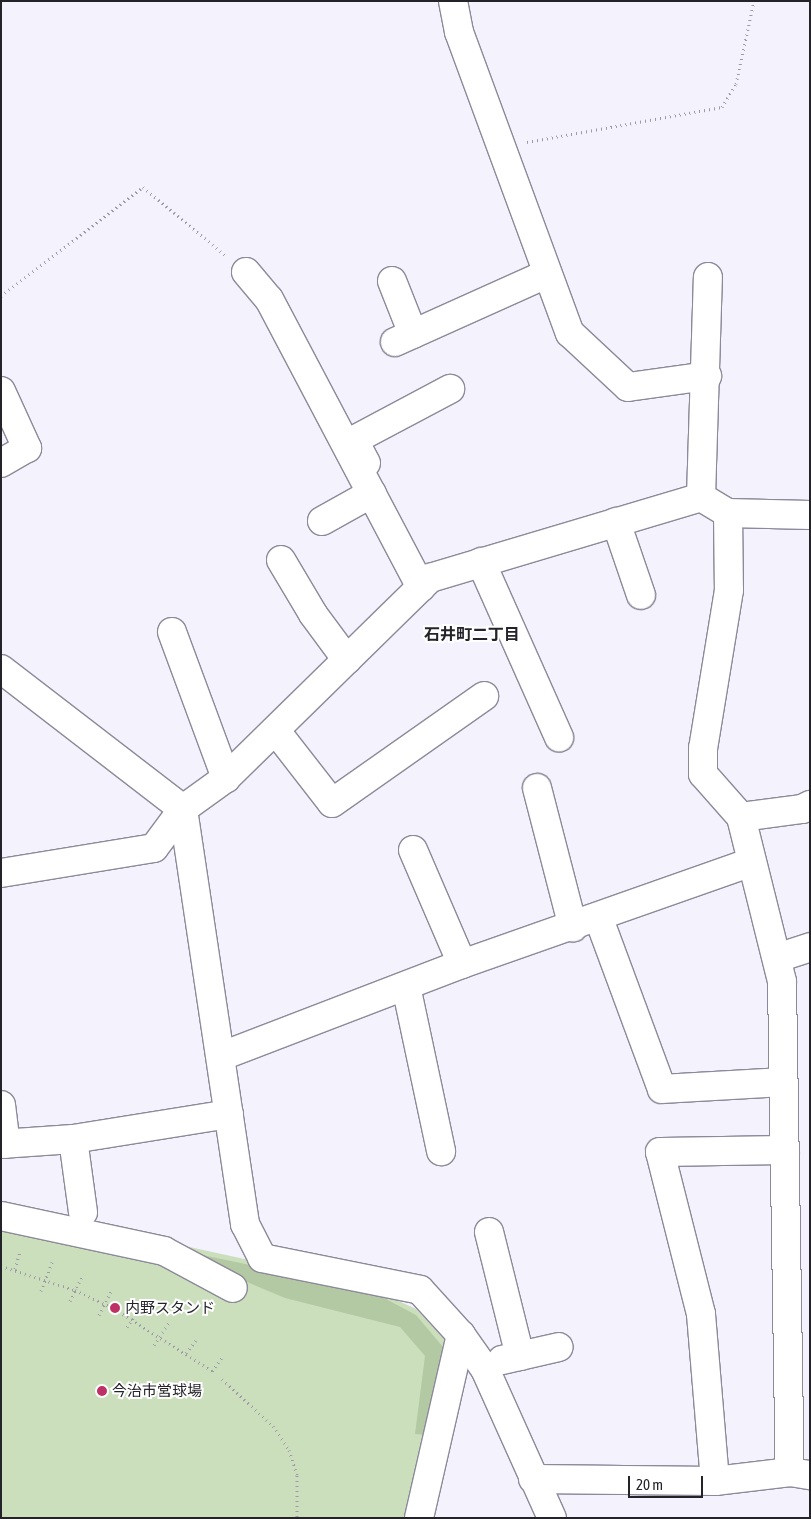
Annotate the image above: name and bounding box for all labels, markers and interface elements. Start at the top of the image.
district label: 石井町二丁目 [424,624,520,644]
place label: 内野スタンド [125,1299,215,1317]
marker: 内野スタンド [109,1302,121,1314]
place label: 今治市営球場 [112,1382,202,1400]
marker: 今治市営球場 [96,1385,108,1397]
scale bar [631,1466,706,1498]
text: 20 m [636,1476,663,1493]

